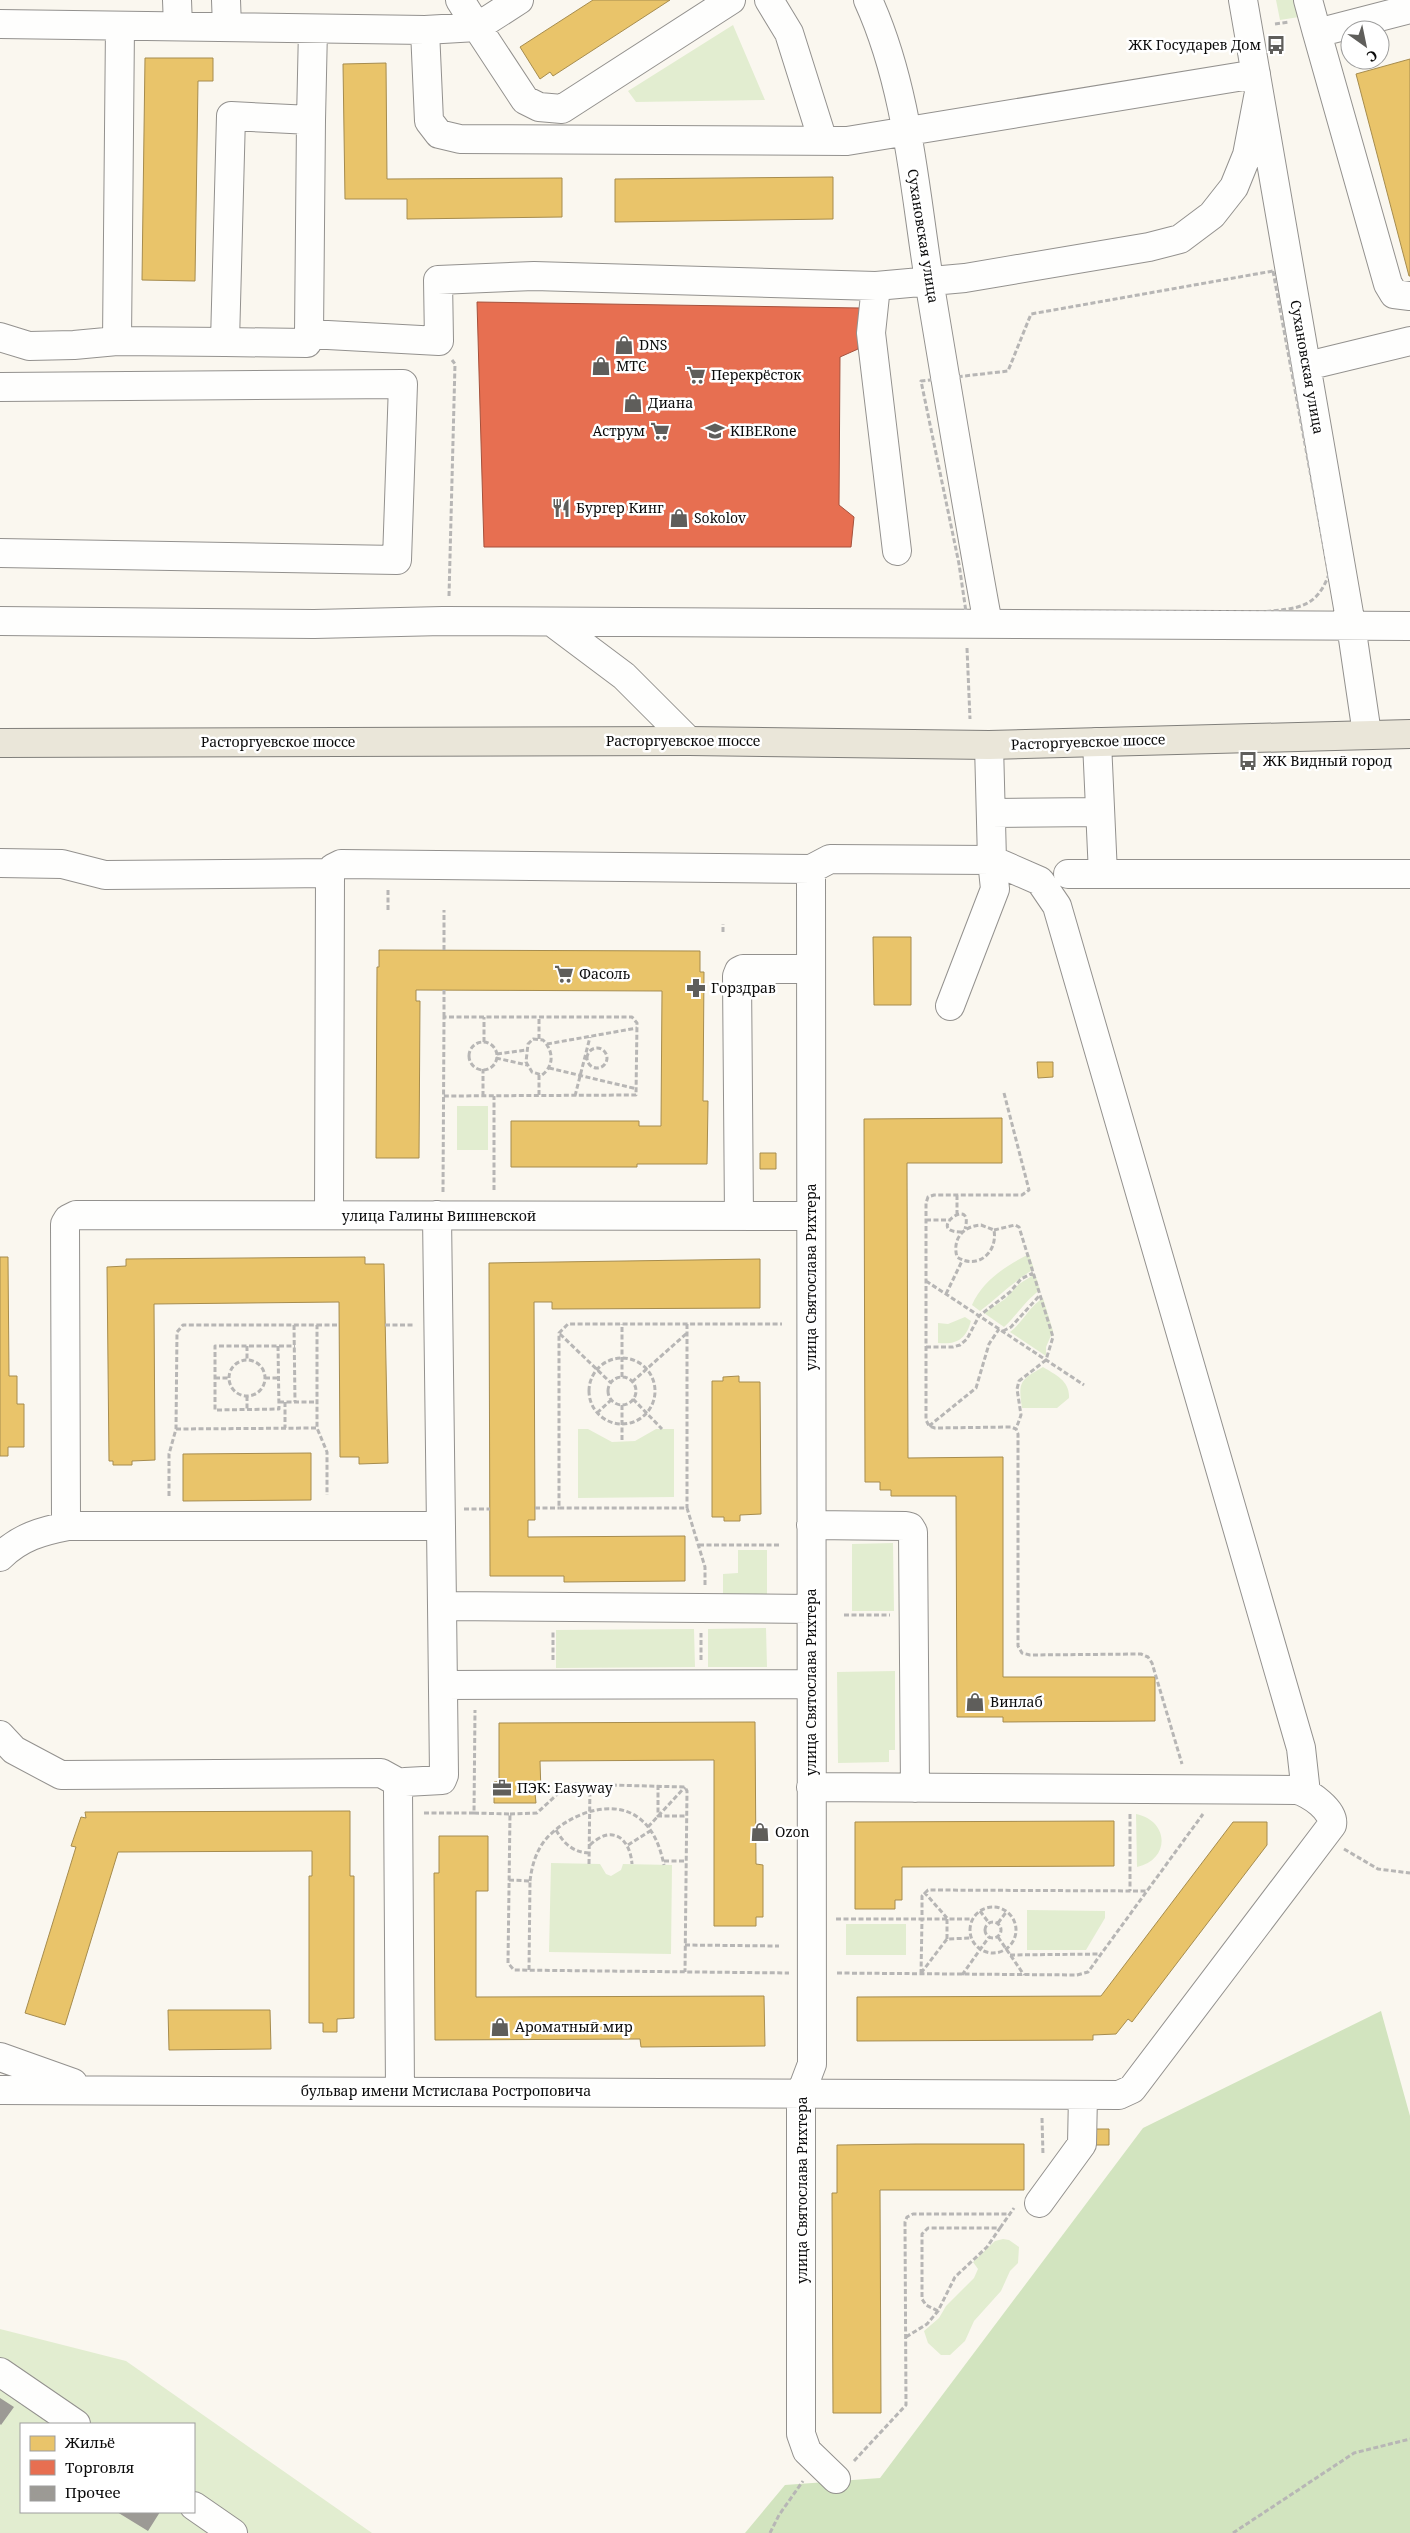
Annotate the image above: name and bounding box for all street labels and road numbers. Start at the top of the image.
street label: Сухановская улица [903,167,944,305]
street label: Сухановская улица [1286,298,1329,435]
street label: Расторгуевское шоссе [1010,729,1166,754]
street label: Расторгуевское шоссе [606,731,760,750]
street label: Расторгуевское шоссе [201,732,355,751]
street label: улица Святослава Рихтера [801,1183,820,1371]
street label: улица Галины Вишневской [342,1206,536,1225]
street label: улица Святослава Рихтера [801,1588,820,1776]
street label: бульвар имени Мстислава Ростроповича [301,2081,591,2100]
street label: улица Святослава Рихтера [792,2096,811,2284]

